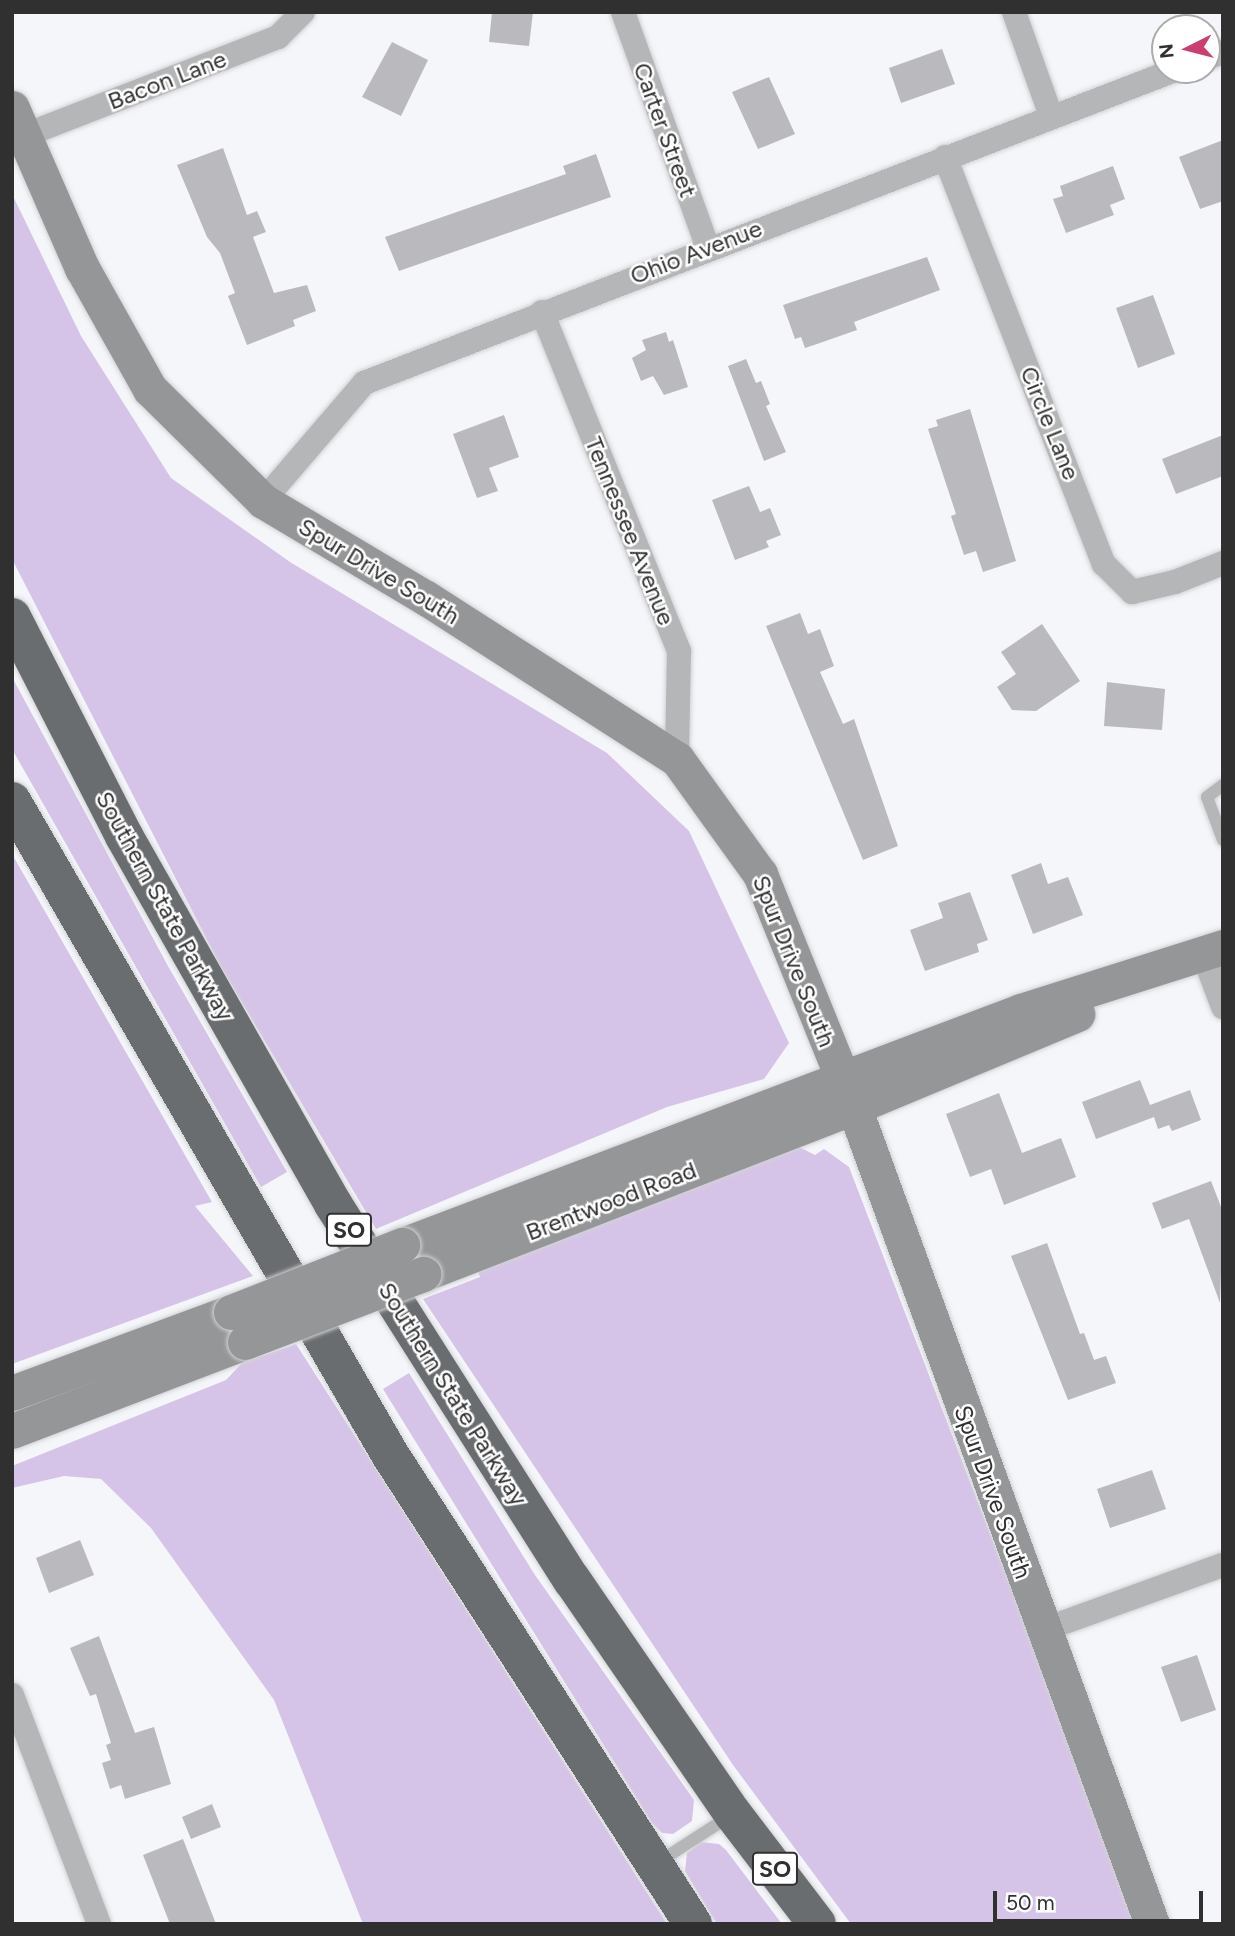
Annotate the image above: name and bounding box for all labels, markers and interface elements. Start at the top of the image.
north arrow [1151,14,1221,84]
text: N [1154,43,1179,60]
street label: Bacon Lane [104,44,230,116]
street label: Carter Street [627,59,703,201]
street label: Ohio Avenue [626,214,766,290]
street label: Circle Lane [1014,362,1086,484]
street label: Tennessee Avenue [579,433,681,629]
street label: Spur Drive South [293,512,465,630]
street label: Southern State Parkway [90,786,240,1026]
street label: Spur Drive South [747,871,841,1051]
street label: Brentwood Road [522,1155,700,1247]
road number: SO [324,1210,374,1250]
street label: Southern State Parkway [372,1277,534,1511]
street label: Spur Drive South [948,1401,1038,1583]
road number: SO [750,1850,800,1888]
scale bar [997,1876,1207,1920]
text: 50 m [1006,1890,1055,1915]

